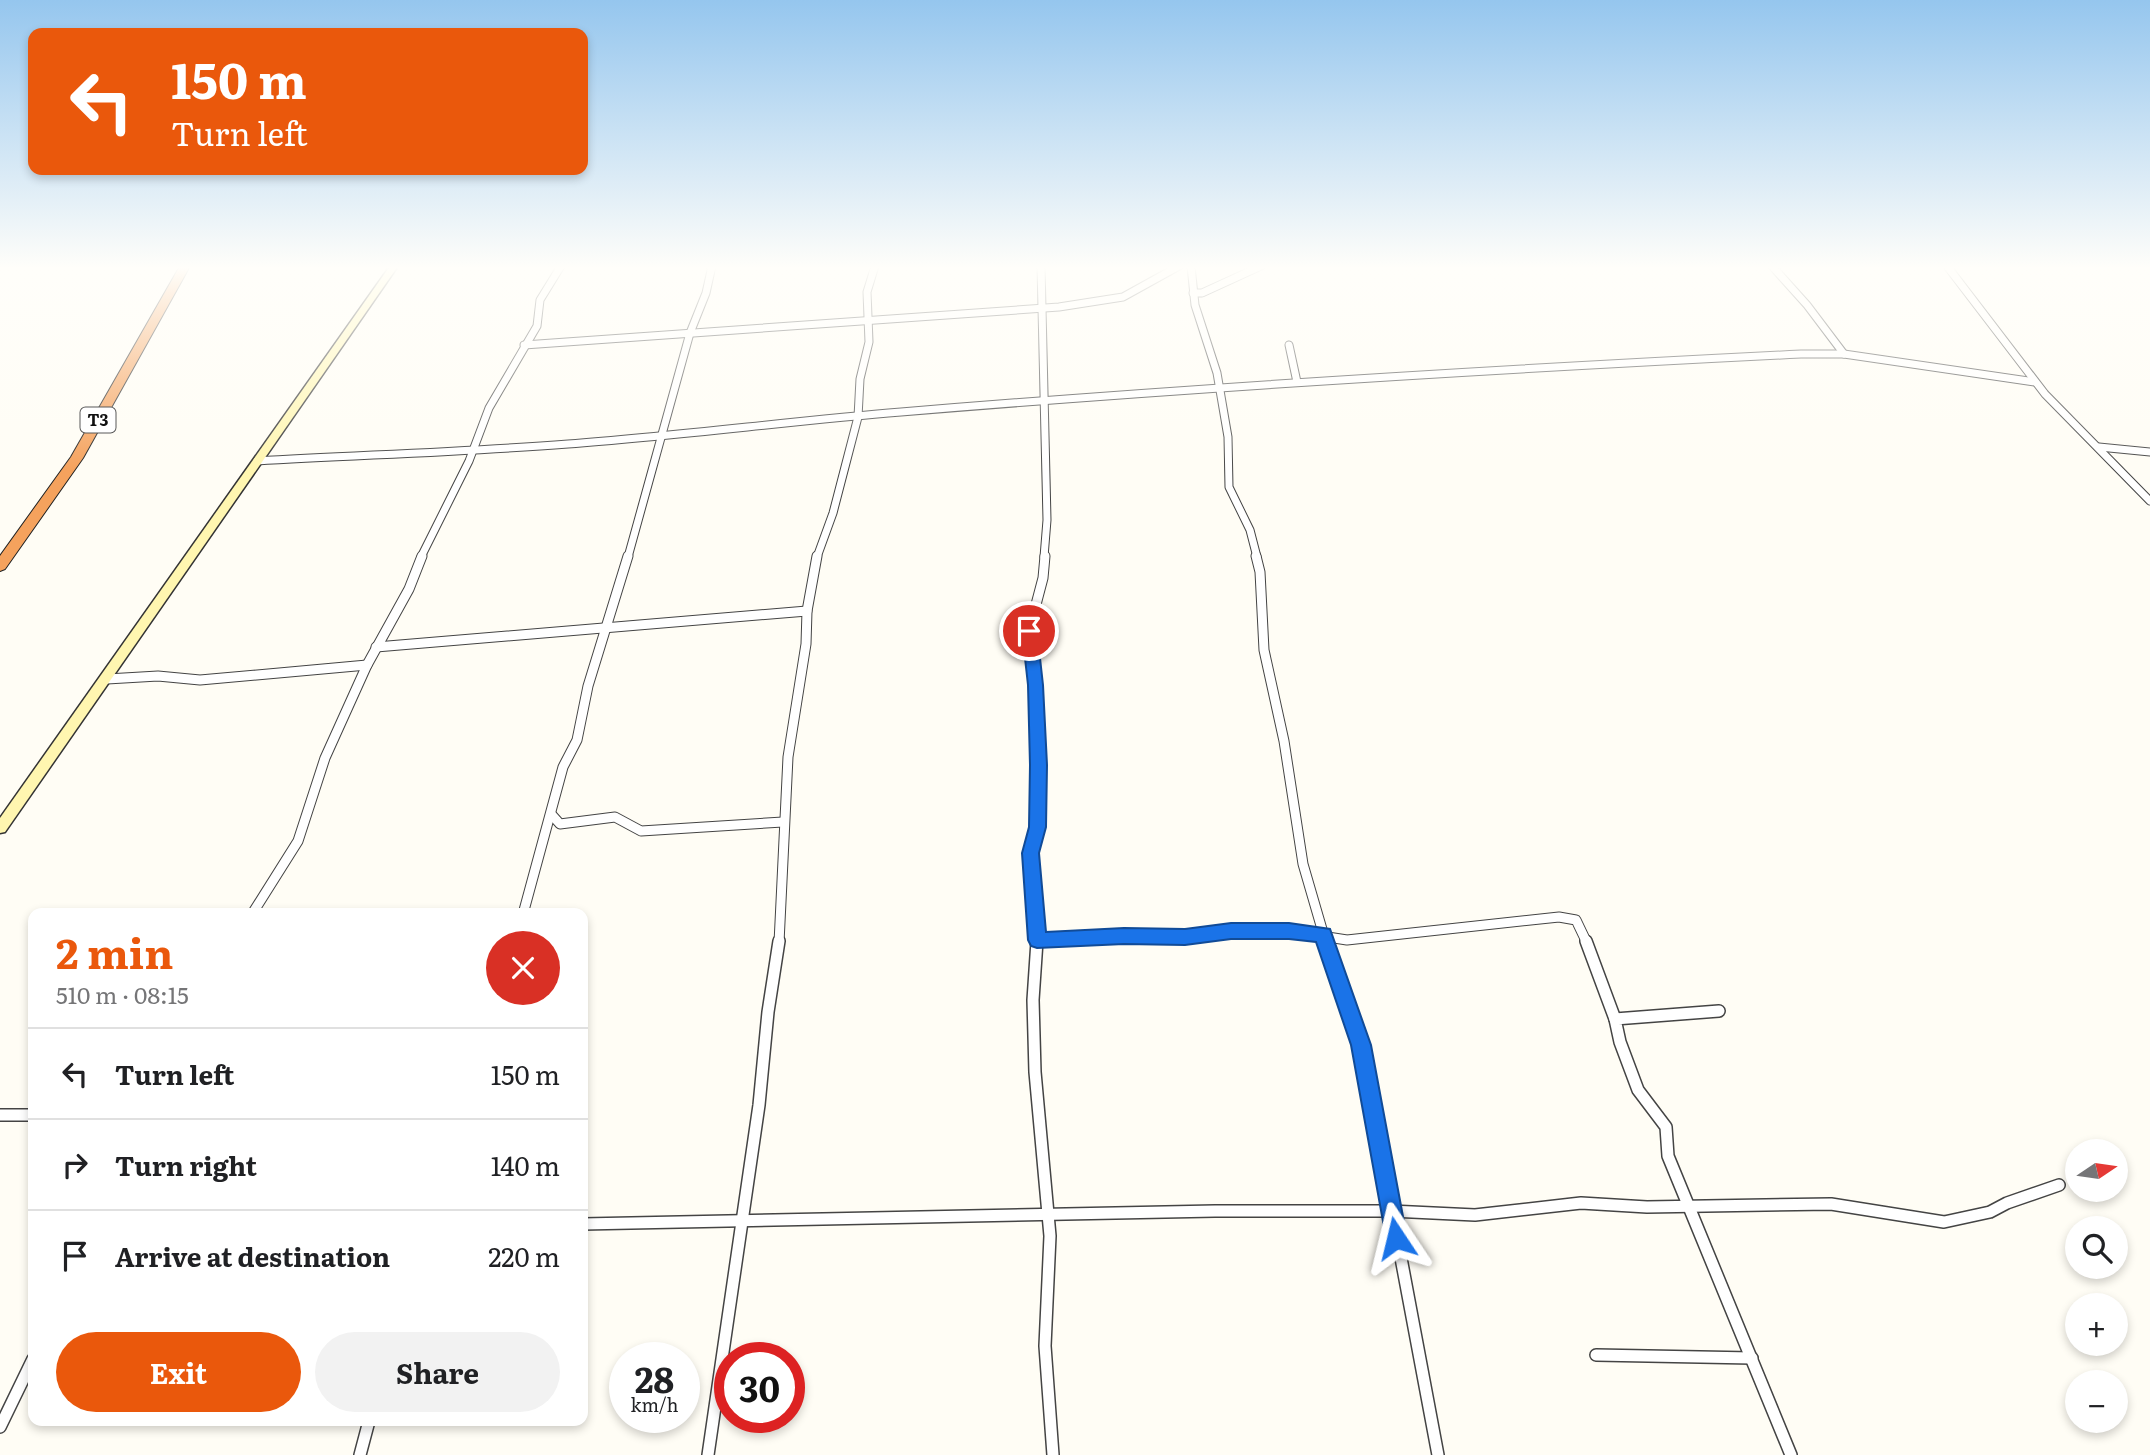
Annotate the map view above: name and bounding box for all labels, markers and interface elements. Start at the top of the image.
text: 150 m [171,41,307,114]
icon: left [56,56,147,147]
text: Turn left [171,108,308,156]
road number: T3 [80,408,116,432]
pin [999,601,1059,661]
icon: arrive [1010,612,1048,650]
text: 2 min [56,920,173,982]
button: close [486,931,560,1005]
text: 510 m · 08:15 [56,977,189,1011]
text: Turn left [115,1054,234,1093]
text: 150 m [491,1054,560,1093]
icon: left [56,1055,94,1093]
north arrow [2065,1139,2128,1202]
map controls [2065,1139,2128,1433]
text: Turn right [115,1145,257,1184]
text: 140 m [491,1145,560,1184]
icon: right [56,1146,94,1184]
position arrow [1359,1201,1433,1275]
button: search [2065,1216,2128,1279]
text: Arrive at destination [115,1236,390,1275]
text: 220 m [488,1236,560,1275]
icon: arrive [56,1237,94,1275]
button: + [2065,1293,2128,1356]
button: Exit [56,1332,301,1412]
button: Share [315,1332,560,1412]
speed limit sign: 30 [714,1342,805,1433]
text: 28 [635,1352,674,1404]
button: − [2065,1370,2128,1433]
text: km/h [631,1391,678,1418]

